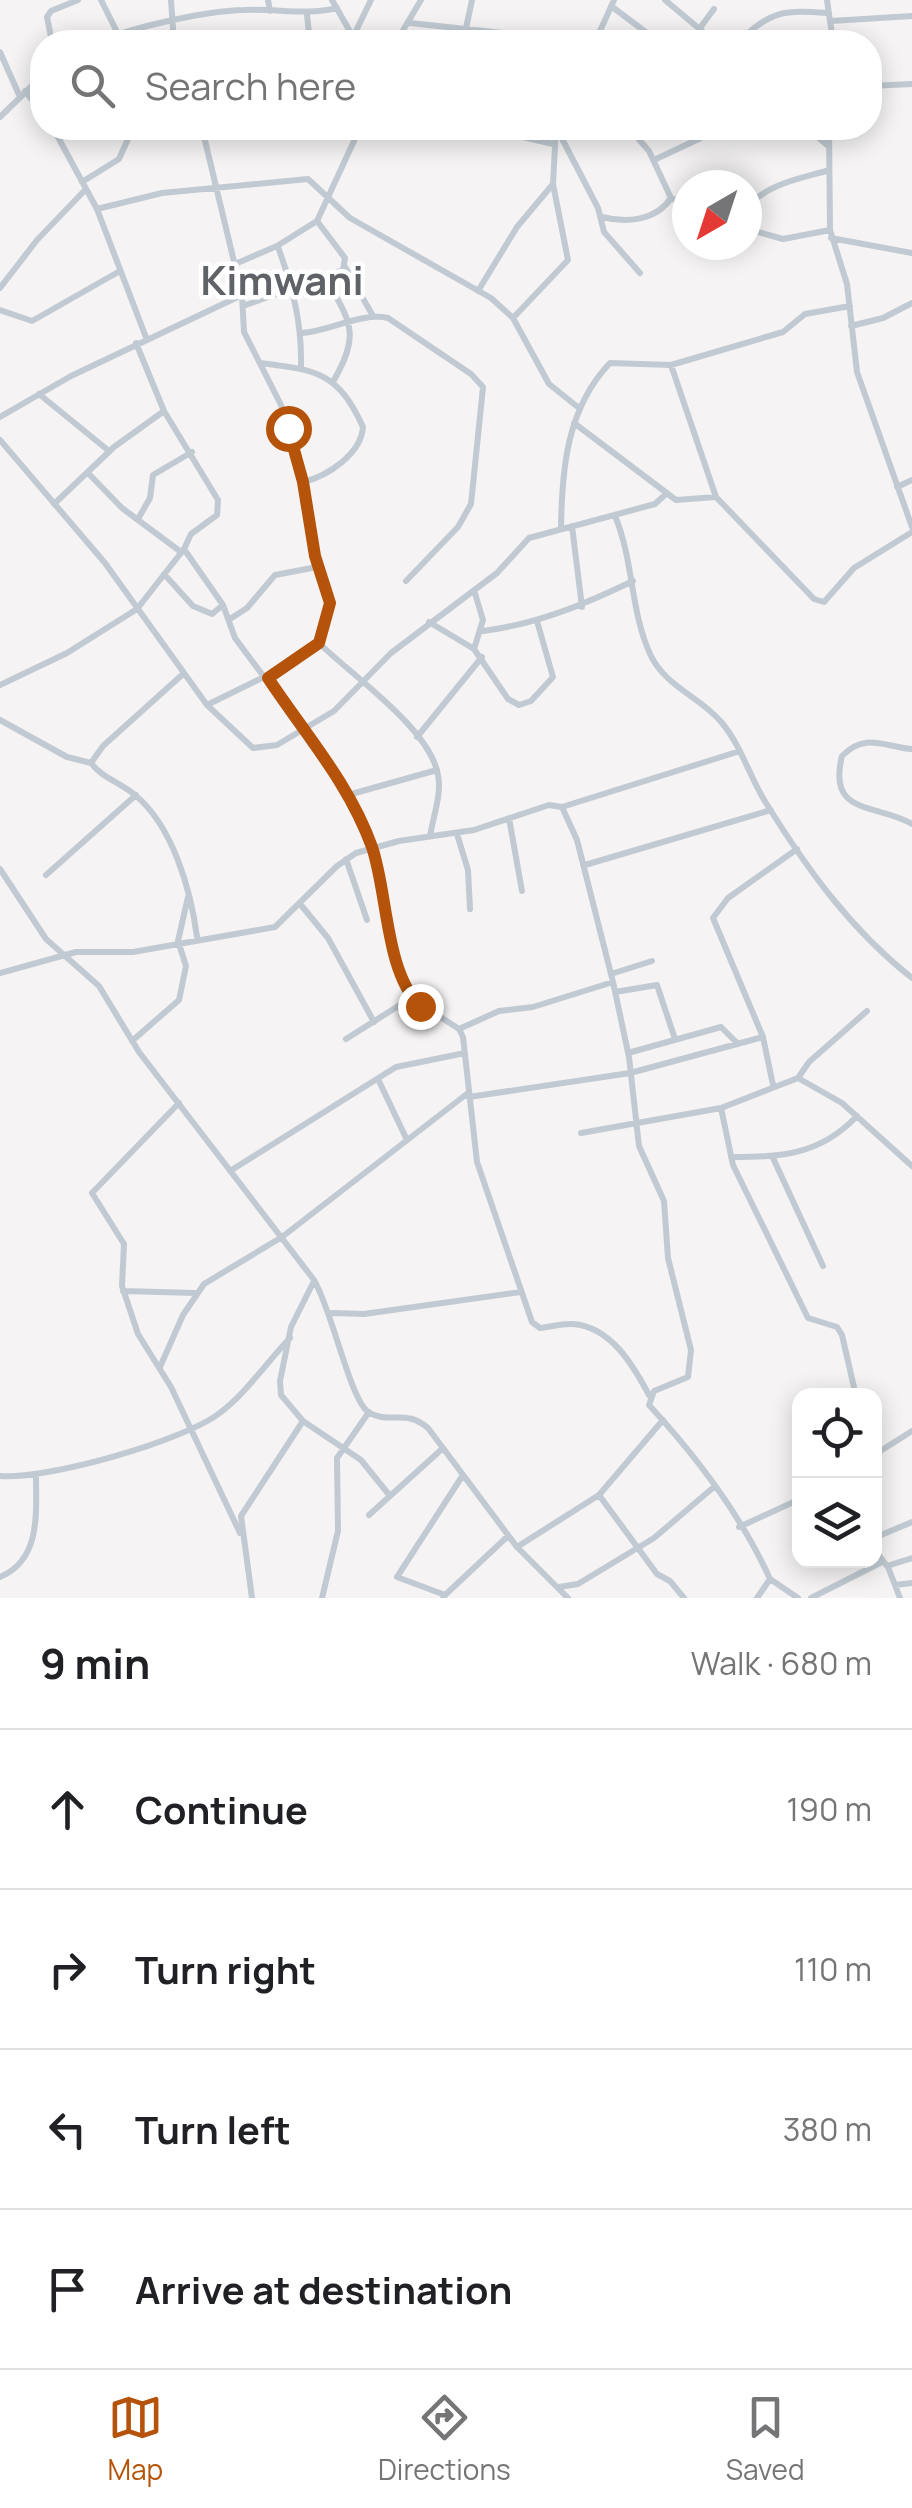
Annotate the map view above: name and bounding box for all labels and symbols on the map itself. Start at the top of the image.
north arrow [672,170,762,260]
district label: Kimwani [200,252,364,307]
route start [266,406,312,452]
route end [398,984,444,1030]

